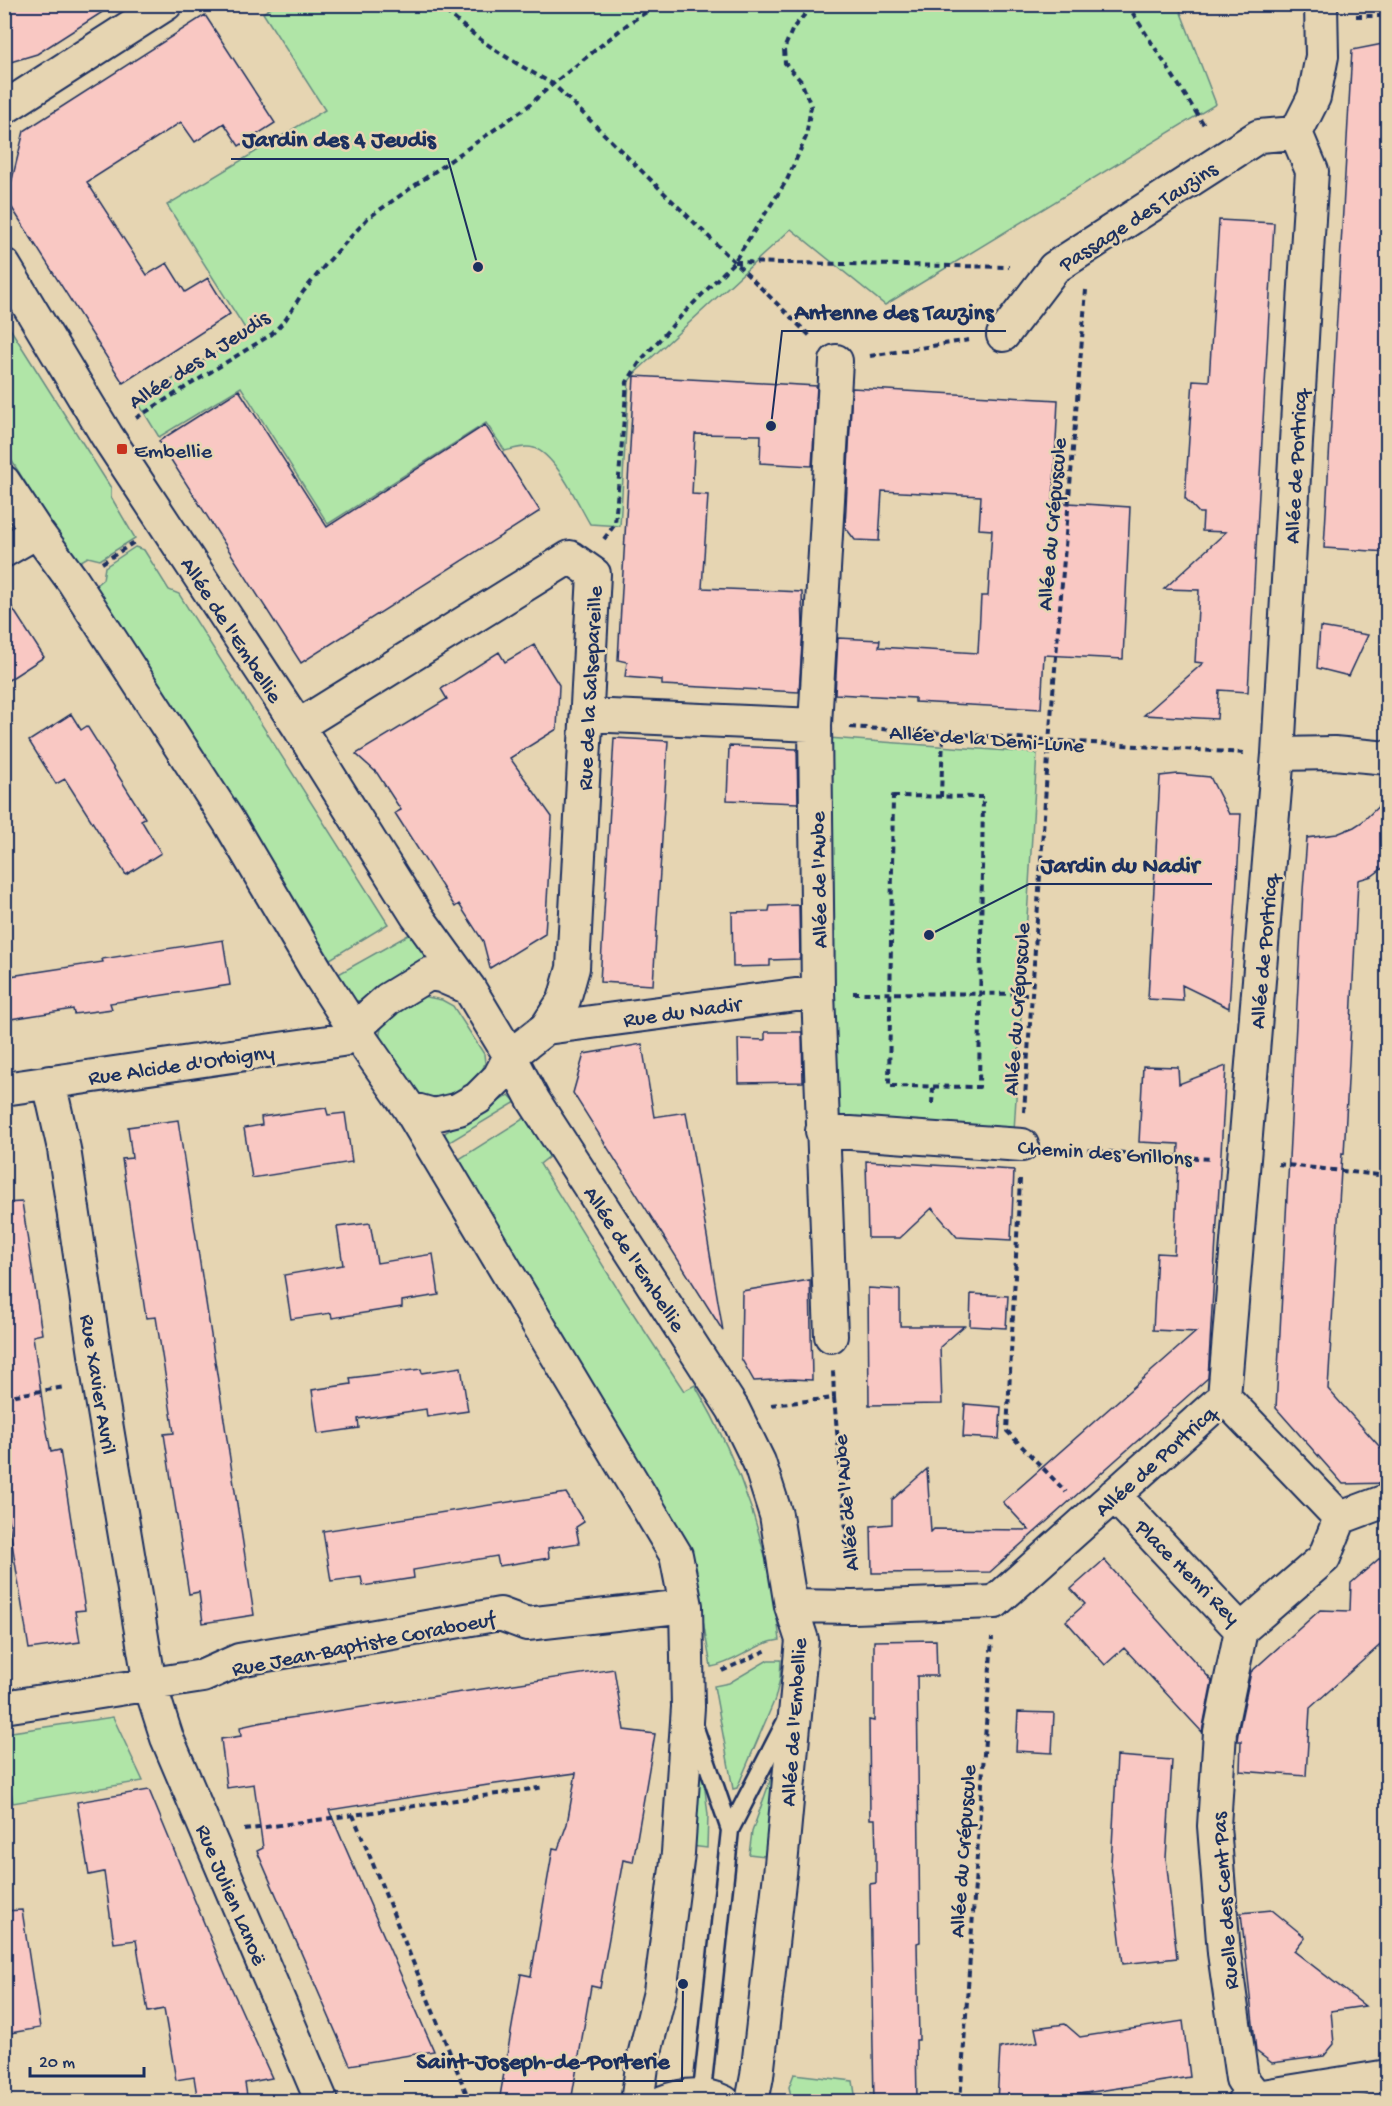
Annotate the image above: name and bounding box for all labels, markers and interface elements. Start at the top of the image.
callout: Jardin des 4 Jeudis [231,117,448,159]
text: Jardin des 4 Jeudis [241,127,437,156]
street label: Passage des Tauzins [1054,157,1224,280]
callout: Antenne des Tauzins [782,289,1006,331]
text: Antenne des Tauzins [793,300,995,329]
street label: Allée des 4 Jeudis [125,306,276,417]
street label: Allée de Portricq [1281,387,1315,545]
street label: Allée du Crépuscule [1033,436,1075,612]
place label: Embellie [134,440,213,466]
marker: Embellie [115,442,129,456]
street label: Allée de l'Embellie [173,553,287,709]
street label: Rue de la Salsepareille [574,585,610,791]
street label: Allée de la Demi-Lune [888,721,1086,761]
street label: Allée de l'Aube [807,811,835,949]
callout: Jardin du Nadir [1029,842,1212,884]
text: Jardin du Nadir [1040,853,1202,882]
street label: Allée de Portricq [1246,872,1286,1030]
street label: Allée du Crépuscule [1000,921,1038,1097]
street label: Rue du Nadir [622,993,745,1035]
street label: Rue Alcide d'Orbigny [87,1041,276,1093]
street label: Chemin des Grillons [1017,1136,1194,1174]
street label: Allée de l'Embellie [576,1182,690,1338]
street label: Rue Xavier Avril [72,1313,120,1457]
street label: Allée de Portricq [1091,1400,1225,1524]
street label: Allée de l'Aube [829,1433,867,1572]
street label: Place Henri Rey [1127,1515,1245,1632]
street label: Rue Jean-Baptiste Coraboeuf [230,1607,500,1684]
street label: Allée de l'Embellie [777,1637,815,1807]
street label: Allée du Crépuscule [946,1763,984,1939]
street label: Ruelle des Cent Pas [1208,1810,1246,1990]
street label: Rue Julien Lanoë [188,1821,271,1971]
callout: Saint-Joseph-de-Porterie [404,2039,682,2081]
scale bar [30,2040,144,2078]
text: Saint-Joseph-de-Porterie [416,2049,671,2078]
text: 20 m [39,2053,75,2074]

